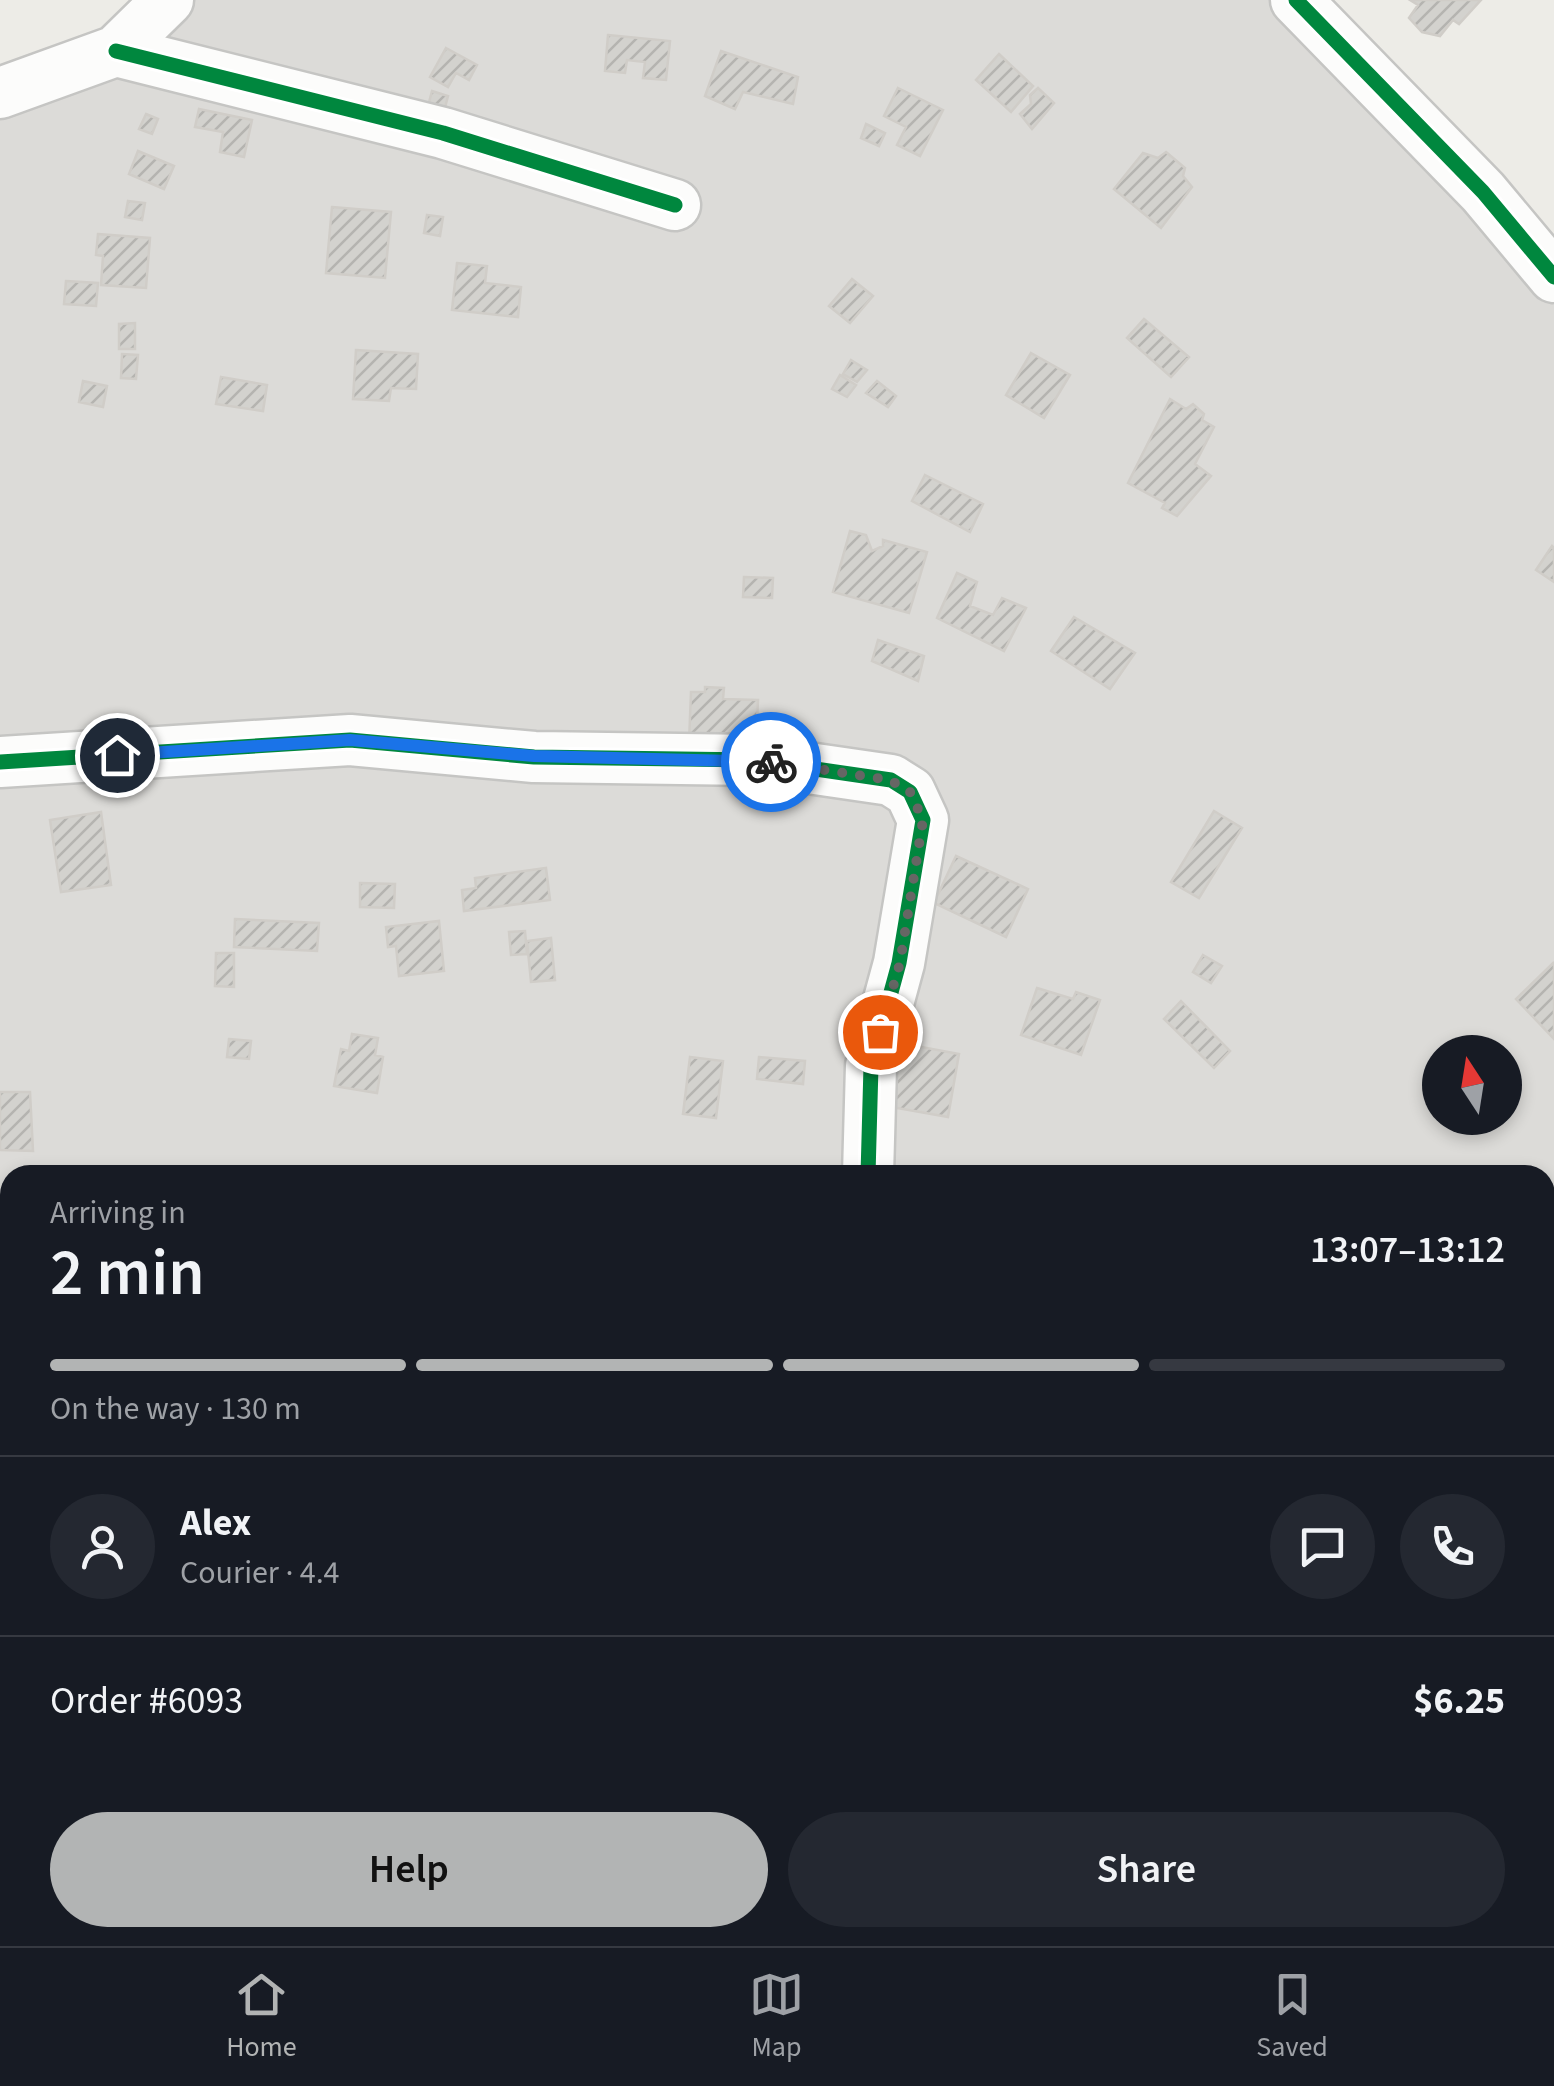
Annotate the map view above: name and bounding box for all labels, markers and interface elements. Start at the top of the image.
courier [721,712,821,812]
pin [75,713,160,798]
icon: home [90,728,145,783]
icon: bike [744,735,799,790]
pin [838,990,923,1075]
icon: bag [853,1005,908,1060]
north arrow [1422,1035,1522,1135]
map controls [1422,1035,1522,1135]
text: Arriving in [50,1190,186,1236]
text: 13:07–13:12 [1310,1223,1505,1277]
text: 2 min [50,1227,205,1320]
text: On the way · 130 m [50,1386,301,1432]
button: person [50,1494,155,1599]
button: chat [1270,1494,1375,1599]
button: phone [1400,1494,1505,1599]
text: Alex [180,1496,251,1550]
text: Courier · 4.4 [180,1550,340,1596]
text: Order #6093 [50,1674,243,1728]
text: $6.25 [1413,1674,1505,1728]
button: Help [50,1812,768,1927]
button: Share [788,1812,1505,1927]
tab: Home [226,1967,297,2067]
tab: Map [749,1967,804,2067]
tab: Saved [1256,1967,1328,2067]

